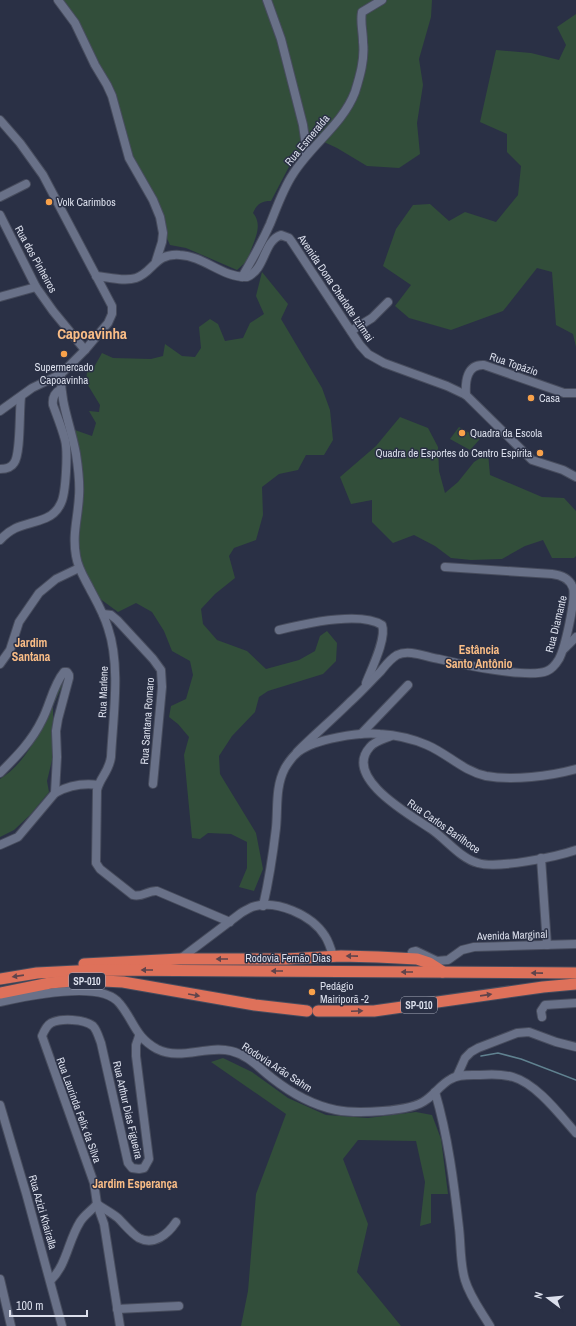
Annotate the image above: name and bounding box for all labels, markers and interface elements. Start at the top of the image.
street label: Rua Esmeralda [282,112,332,168]
place label: Volk Carimbos [57,195,116,209]
marker: Volk Carimbos [44,197,54,207]
street label: Rua dos Pinheiros [12,223,60,295]
street label: Avenida Dona Charlotte Izirmai [294,231,377,344]
district label: Capoavinha [57,323,127,344]
marker: Supermercado Capoavinha [59,349,69,359]
street label: Rua Topázio [488,349,540,379]
place label: Supermercado Capoavinha [34,360,94,387]
place label: Casa [539,391,560,405]
marker: Casa [526,393,536,403]
place label: Quadra da Escola [470,426,542,440]
marker: Quadra da Escola [457,428,467,438]
place label: Quadra de Esportes do Centro Espírita [376,446,532,460]
marker: Quadra de Esportes do Centro Espírita [535,448,545,458]
street label: Rua Diamante [542,594,570,654]
district label: Jardim Santana [12,635,51,665]
district label: Estância Santo Antônio [446,642,512,672]
street label: Rua Marlene [95,666,111,718]
street label: Rua Santana Romaro [137,677,157,765]
street label: Rua Carlos Barilhoce [405,796,483,856]
street label: Avenida Marginal [476,927,547,943]
street label: Rodovia Fernão Dias [245,951,331,965]
one-way arrow [345,953,358,959]
one-way arrow [215,956,228,962]
one-way arrow [140,967,153,973]
one-way arrow [270,968,283,974]
one-way arrow [400,969,413,975]
one-way arrow [530,970,543,976]
one-way arrow [12,973,24,979]
road number: SP-010 [69,973,105,989]
place label: Pedágio Mairiporã -2 [320,979,369,1006]
marker: Pedágio Mairiporã -2 [307,987,317,997]
one-way arrow [188,992,200,998]
one-way arrow [480,992,492,998]
road number: SP-010 [401,997,437,1013]
one-way arrow [351,1008,364,1014]
street label: Rodovia Arão Sahm [239,1039,315,1095]
street label: Rua Laurinda Felix da Silva [53,1055,105,1165]
street label: Rua Arthur Dias Figueira [110,1060,146,1160]
street label: Rua Azizi Khairalla [26,1173,60,1251]
district label: Jardim Esperança [93,1176,178,1192]
north arrow [528,1278,568,1318]
text: N [531,1290,546,1300]
scale bar [10,1292,87,1318]
text: 100 m [16,1298,43,1314]

